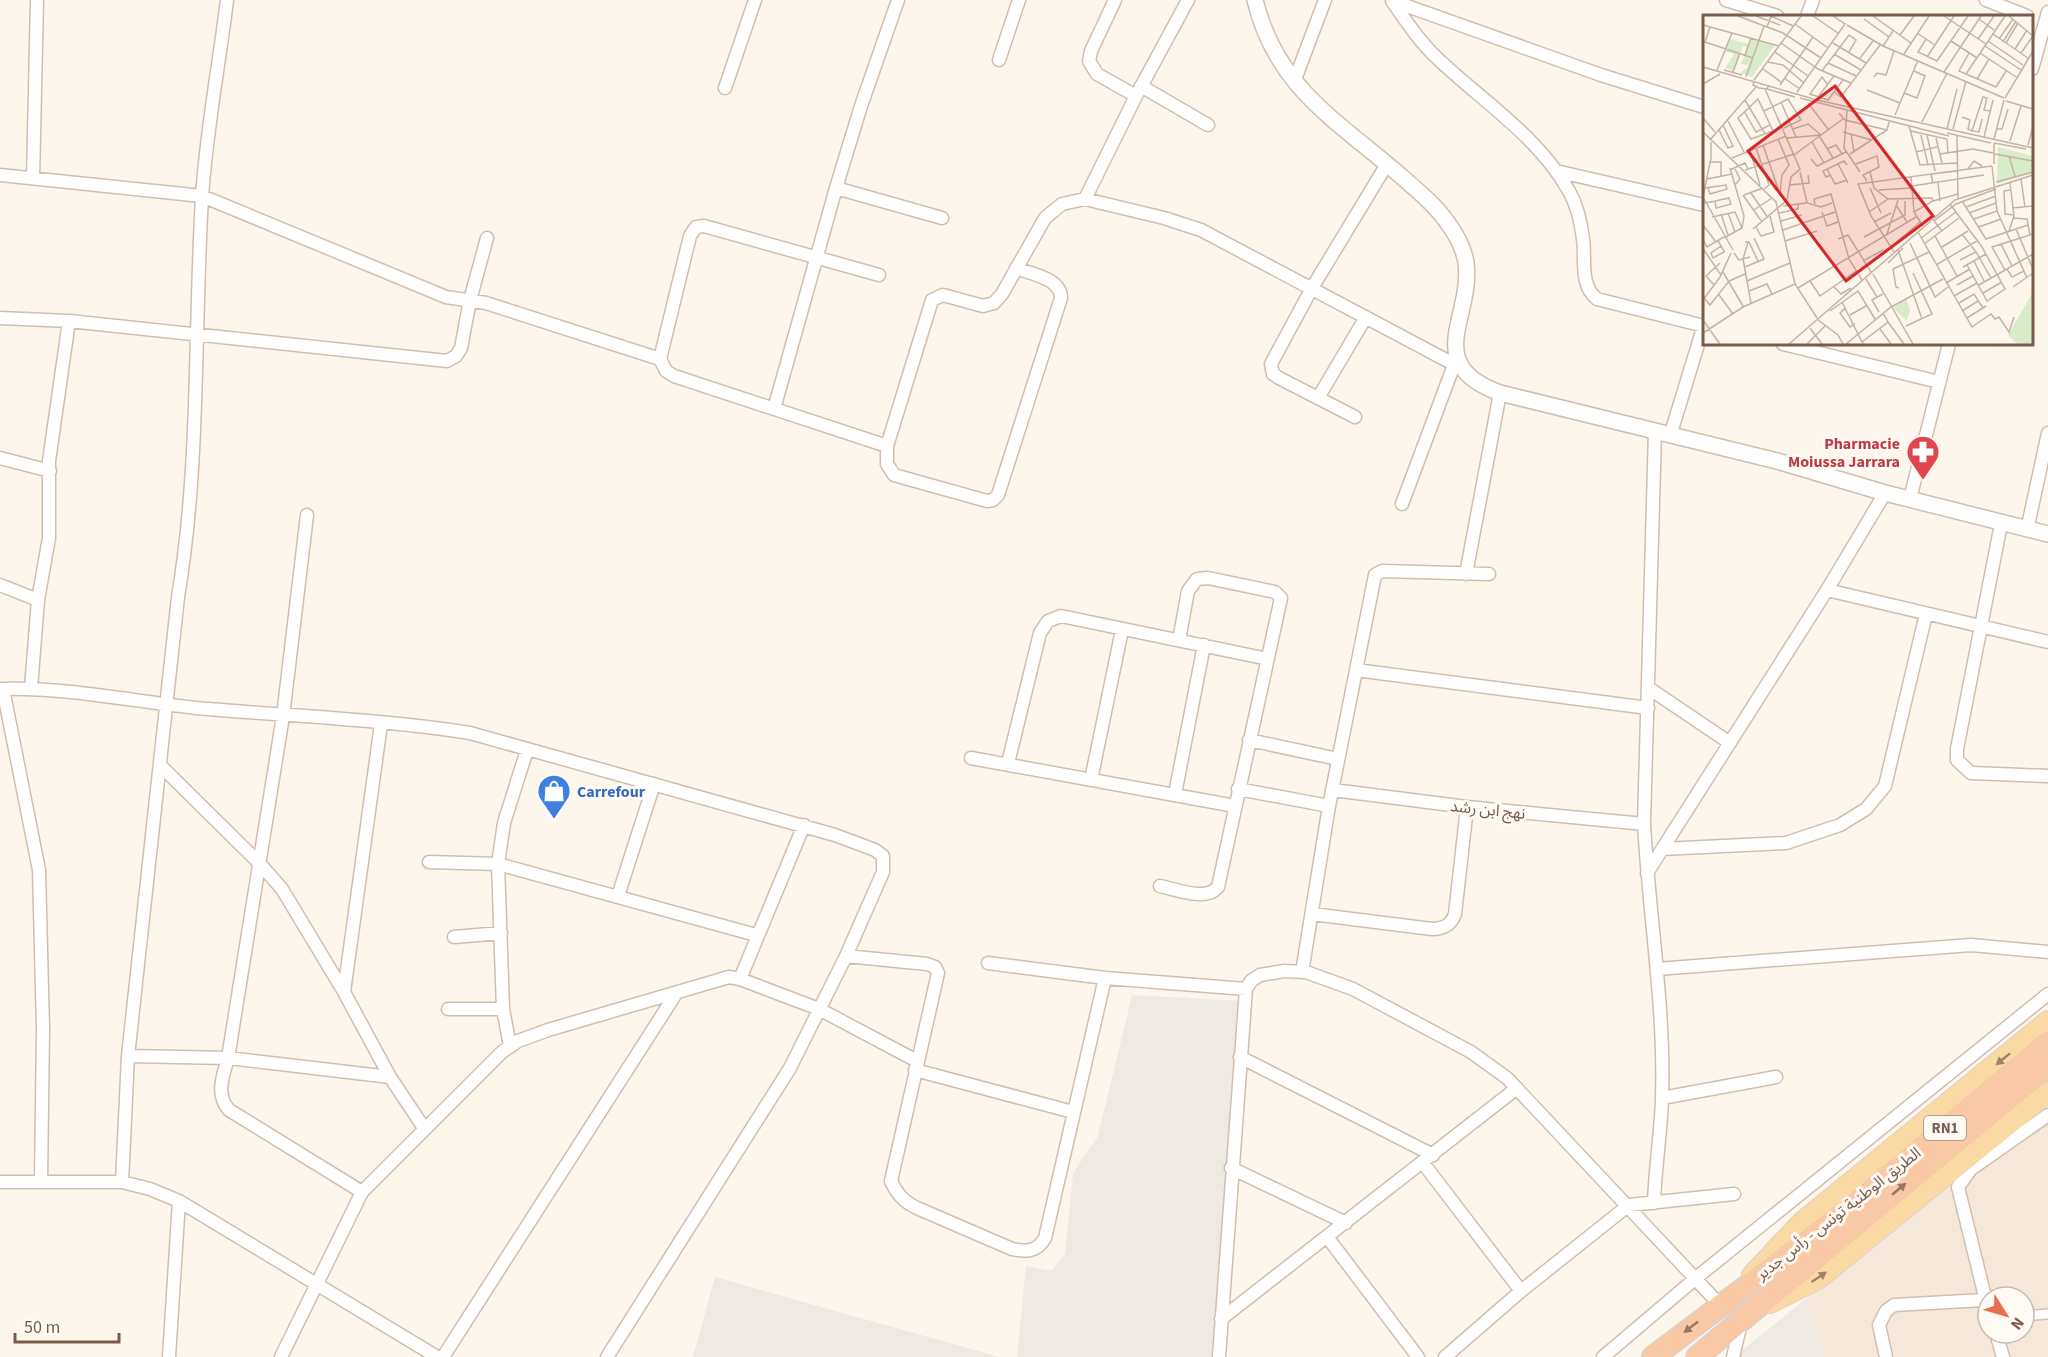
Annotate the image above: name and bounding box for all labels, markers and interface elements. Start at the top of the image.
inset map [1703,15,2033,345]
place label: Pharmacie Moiussa Jarrara [1788,433,1900,473]
pharmacy icon: Pharmacie Moiussa Jarrara [1905,434,1941,481]
shop icon: Carrefour [536,773,572,820]
place label: Carrefour [577,781,646,803]
street label: نهج ابن رشد [1449,795,1527,826]
one-way arrow [1995,1052,2011,1065]
road number: RN1 [1924,1116,1966,1140]
street label: الطريق الوطنية تونس - رأس جدير [1751,1142,1926,1286]
one-way arrow [1891,1183,1907,1196]
one-way arrow [1810,1271,1826,1283]
north arrow [1976,1285,2036,1345]
scale bar [15,1306,118,1344]
text: N [2005,1313,2029,1334]
text: 50 m [24,1315,60,1340]
one-way arrow [1683,1321,1699,1334]

